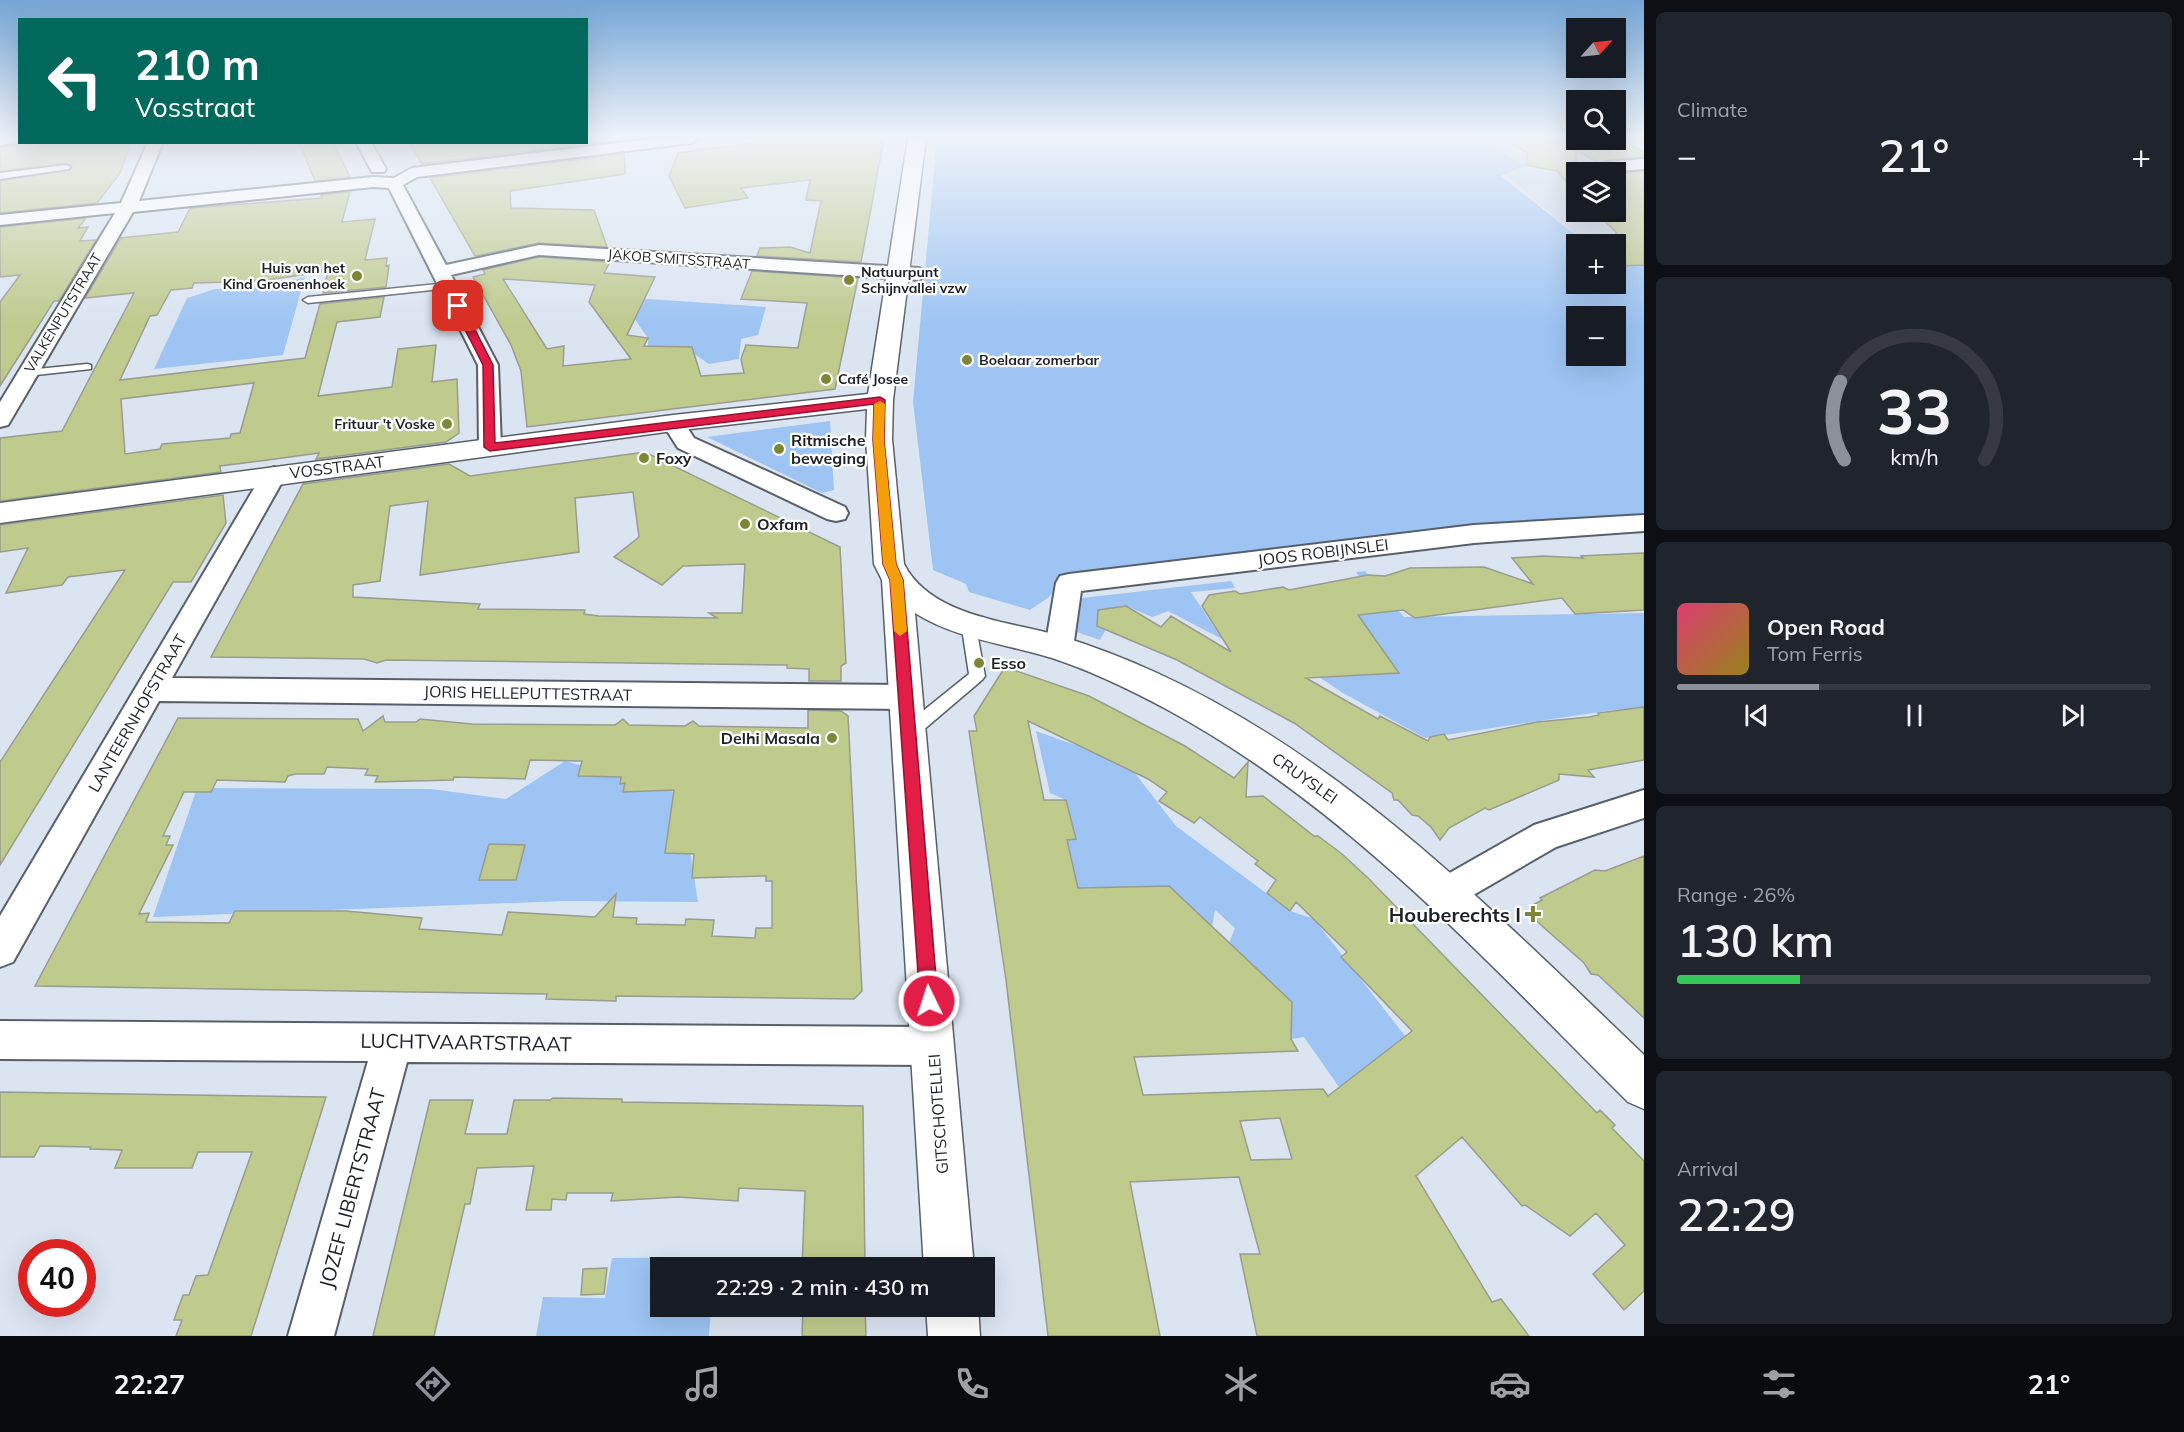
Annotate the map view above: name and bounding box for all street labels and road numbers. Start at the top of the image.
street label: JAKOB SMITSSTRAAT [607,245,751,273]
street label: VALKENPUTSTRAAT [20,249,106,376]
street label: VOSSTRAAT [288,451,386,483]
street label: JOOS ROBIJNSLEI [1256,534,1390,570]
street label: LANTEERNHOFSTRAAT [84,630,191,796]
street label: JORIS HELLEPUTTESTRAAT [424,681,633,705]
street label: CRUYSLEI [1268,748,1342,808]
street label: LUCHTVAARTSTRAAT [360,1028,572,1056]
street label: GITSCHOTELLEI [924,1053,952,1175]
street label: JOZEF LIBERTSTRAAT [313,1085,391,1291]

